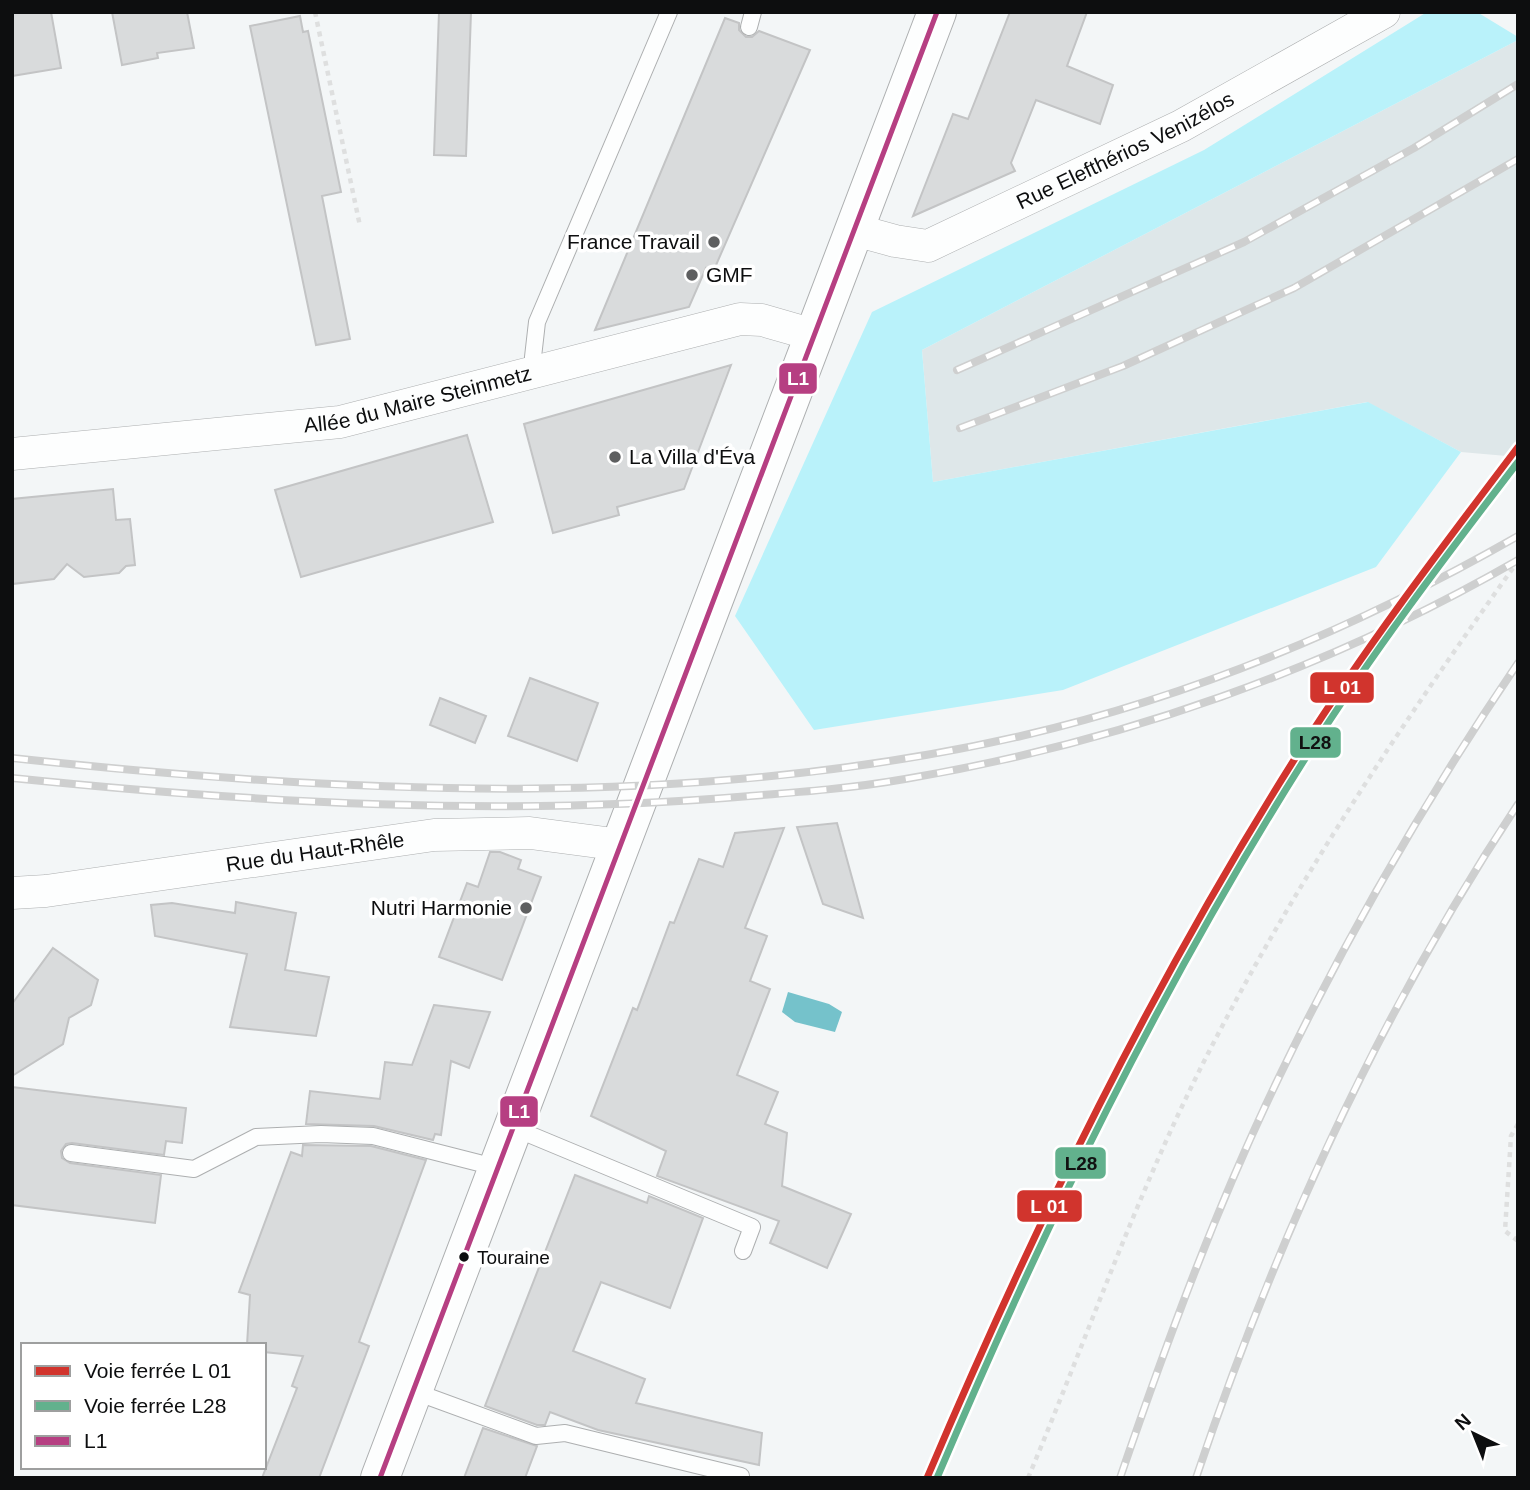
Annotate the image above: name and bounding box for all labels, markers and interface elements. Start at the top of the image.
street label: Rue Elefthérios Venizélos [1013,87,1238,213]
place label: France Travail [567,230,700,253]
marker: France Travail [706,234,722,250]
place label: GMF [706,263,753,286]
marker: GMF [684,267,700,283]
street label: Allée du Maire Steinmetz [303,361,534,436]
line badge: L1 [778,362,818,395]
text: L1 [787,368,810,389]
place label: La Villa d'Éva [629,445,756,468]
marker: La Villa d'Éva [607,449,623,465]
line badge: L 01 [1309,671,1375,704]
text: L 01 [1323,677,1361,698]
line badge: L28 [1289,726,1342,759]
text: L28 [1299,732,1331,753]
street label: Rue du Haut-Rhêle [224,827,406,876]
place label: Nutri Harmonie [371,896,512,919]
marker: Nutri Harmonie [518,900,534,916]
line badge: L1 [499,1095,539,1128]
text: L1 [508,1101,531,1122]
line badge: L28 [1054,1146,1107,1180]
text: L28 [1065,1153,1097,1174]
line badge: L 01 [1016,1189,1083,1223]
text: L 01 [1030,1196,1068,1217]
place label: Touraine [477,1247,550,1268]
marker: Touraine [457,1250,471,1264]
legend [21,1343,266,1469]
text: Voie ferrée L 01 [84,1359,232,1382]
text: Voie ferrée L28 [84,1394,226,1417]
north arrow [1439,1399,1509,1469]
text: N [1451,1410,1475,1434]
text: L1 [84,1429,107,1452]

